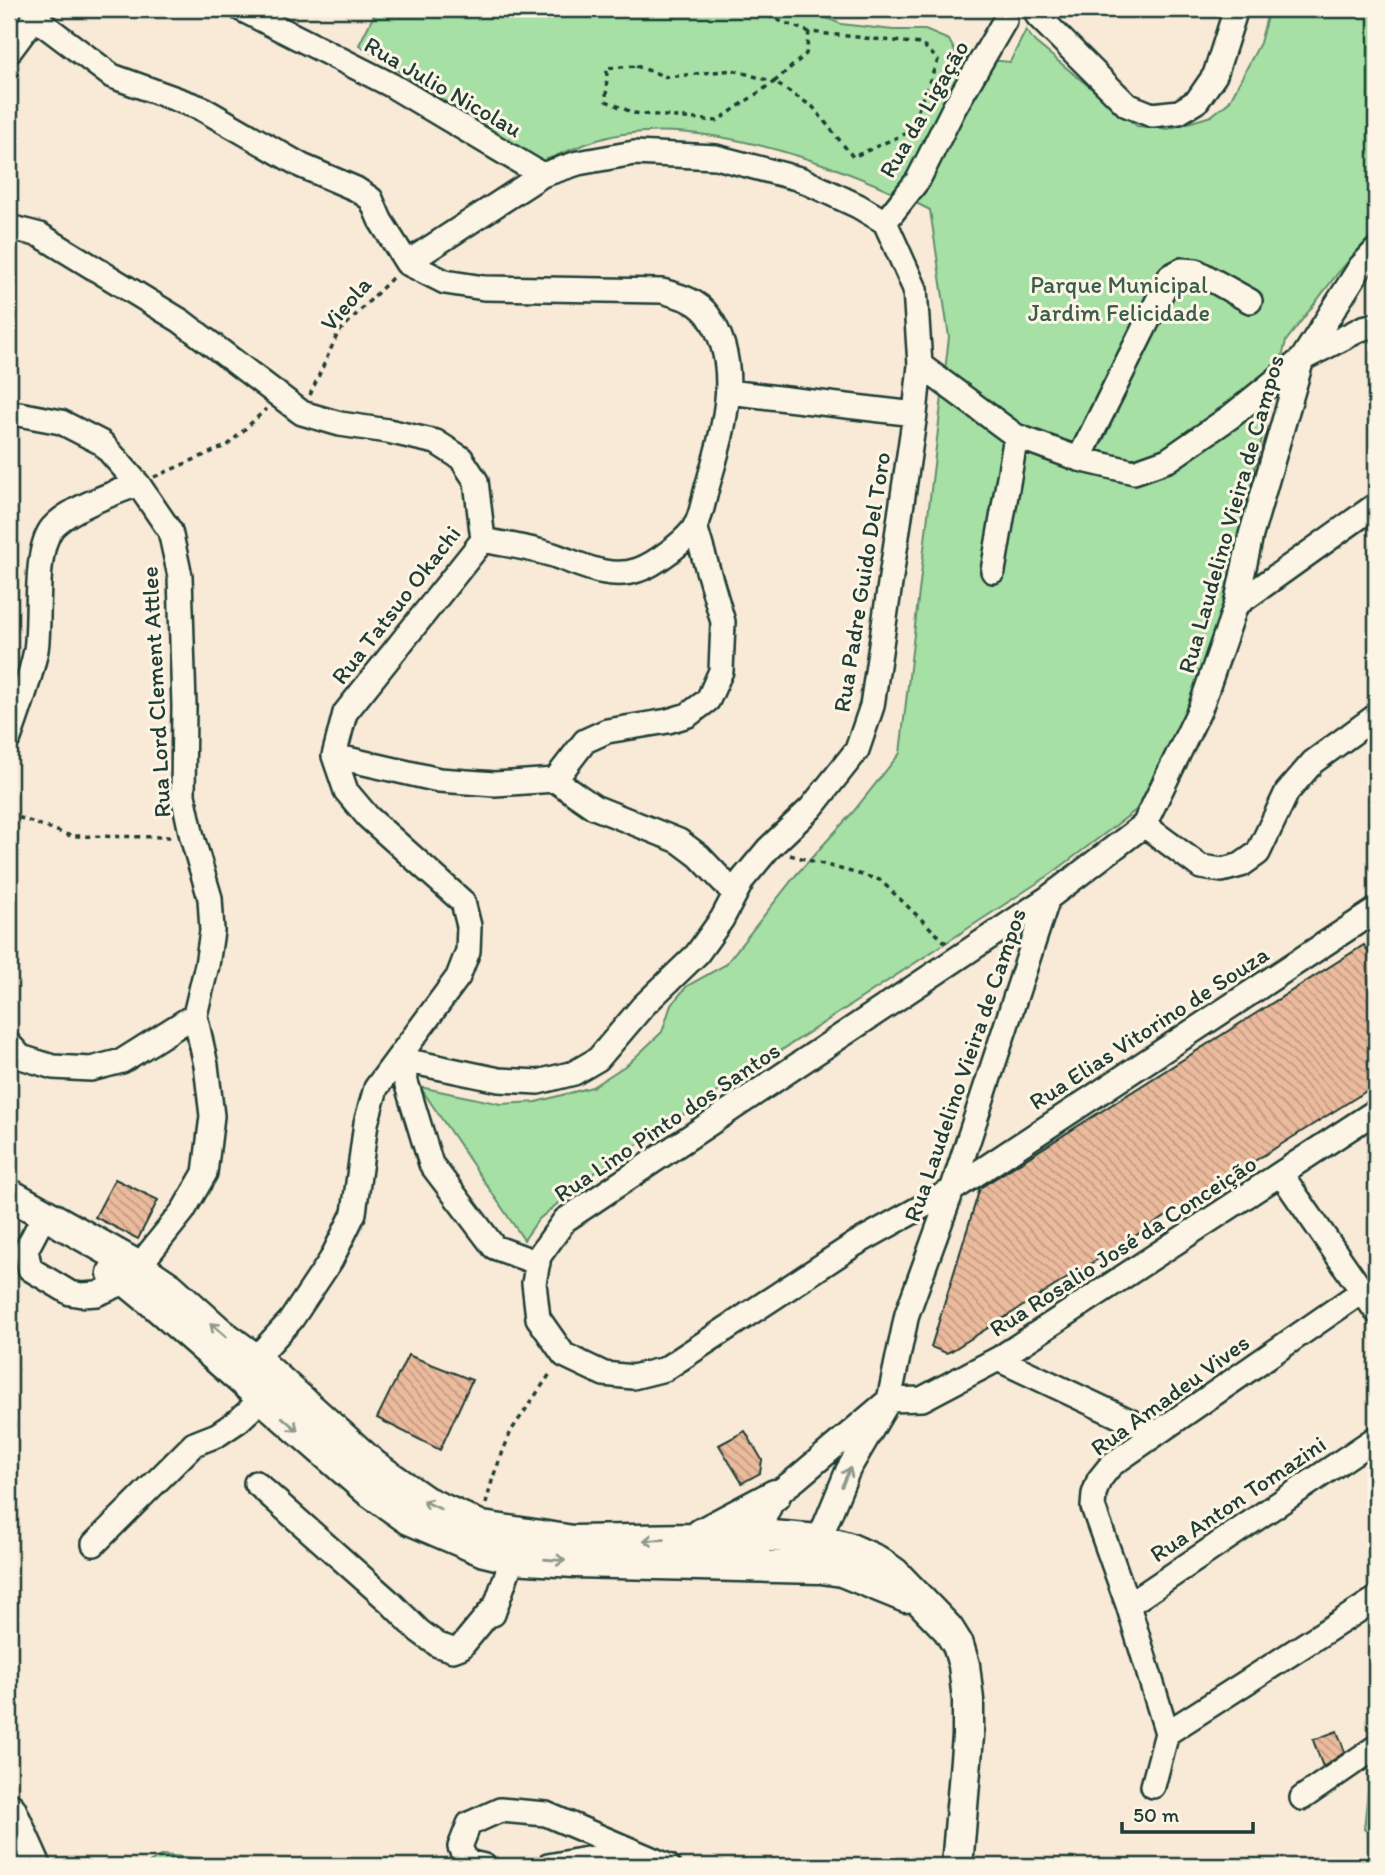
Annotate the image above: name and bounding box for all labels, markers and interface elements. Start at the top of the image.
street label: Rua Julio Nicolau [359,30,527,143]
street label: Rua da Ligação [872,35,975,183]
street label: Vieola [314,270,378,337]
park label: Parque Municipal Jardim Felicidade [1028,270,1210,327]
street label: Rua Laudelino Vieira de Campos [1171,351,1290,676]
street label: Rua Padre Guido Del Toro [827,450,896,714]
street label: Rua Tatsuo Okachi [325,520,467,690]
street label: Rua Lord Clement Attlee [134,566,177,818]
street label: Rua Laudelino Vieira de Campos [897,904,1032,1226]
street label: Rua Elias Vitorino de Souza [1024,939,1274,1116]
street label: Rua Lino Pinto dos Santos [548,1035,785,1208]
street label: Rua Rosalio José da Conceição [984,1148,1262,1343]
one-way arrow [209,1322,227,1338]
street label: Rua Amadeu Vives [1085,1327,1255,1462]
one-way arrow [280,1416,298,1432]
street label: Rua Anton Tomazini [1144,1429,1331,1568]
one-way arrow [840,1467,853,1488]
one-way arrow [422,1497,443,1511]
one-way arrow [642,1534,665,1547]
one-way arrow [543,1554,566,1567]
scale bar [1122,1791,1254,1835]
text: 50 m [1133,1802,1180,1827]

